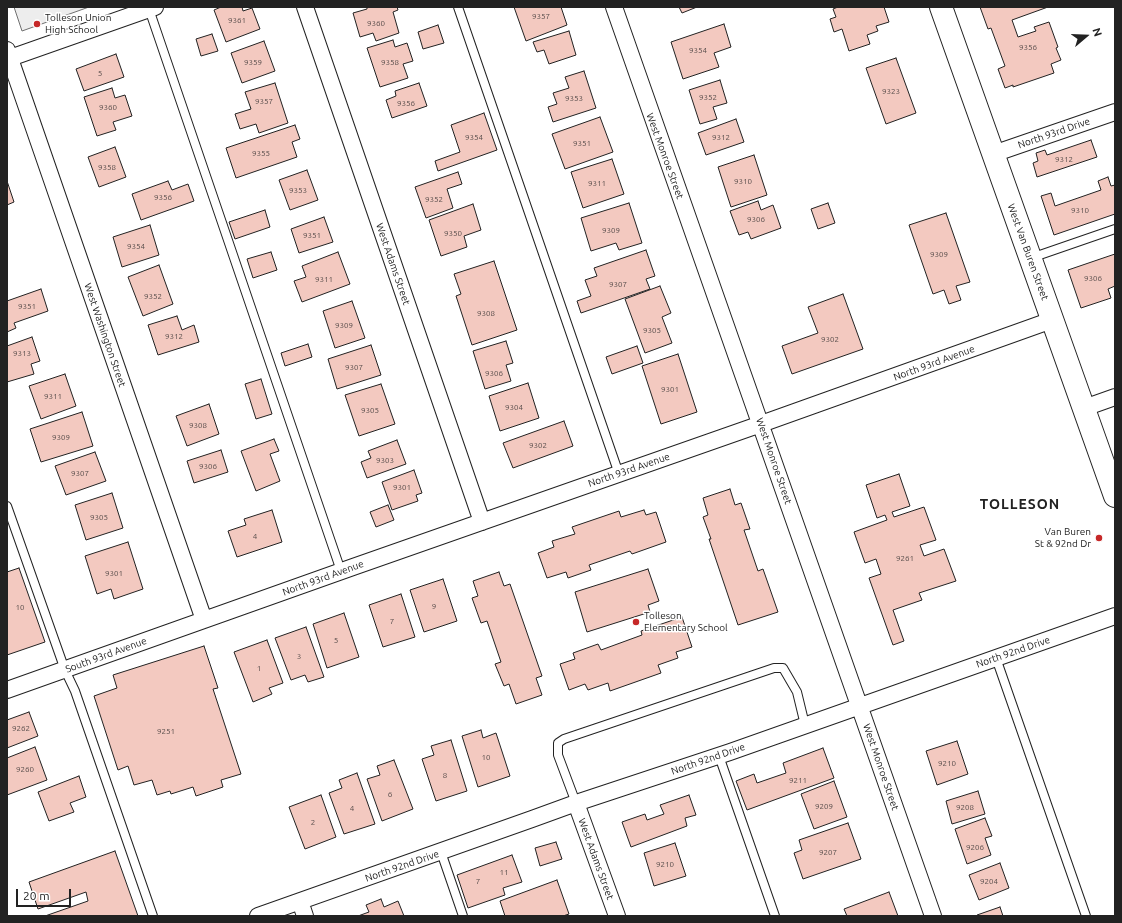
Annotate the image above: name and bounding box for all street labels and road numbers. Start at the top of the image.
street label: West Monroe Street [644,111,686,201]
street label: North 93rd Drive [1016,115,1092,151]
street label: West Van Buren Street [1005,202,1051,302]
street label: West Adams Street [373,221,413,307]
street label: West Washington Street [82,282,128,388]
street label: North 93rd Avenue [892,343,976,383]
street label: West Monroe Street [754,416,794,506]
street label: North 93rd Avenue [587,450,671,490]
street label: North 93rd Avenue [281,558,365,598]
street label: North 92nd Drive [974,634,1052,670]
street label: South 93rd Avenue [64,635,148,675]
street label: West Monroe Street [861,722,901,812]
street label: North 92nd Drive [669,741,747,777]
street label: West Adams Street [576,817,616,901]
street label: North 92nd Drive [363,848,441,884]

